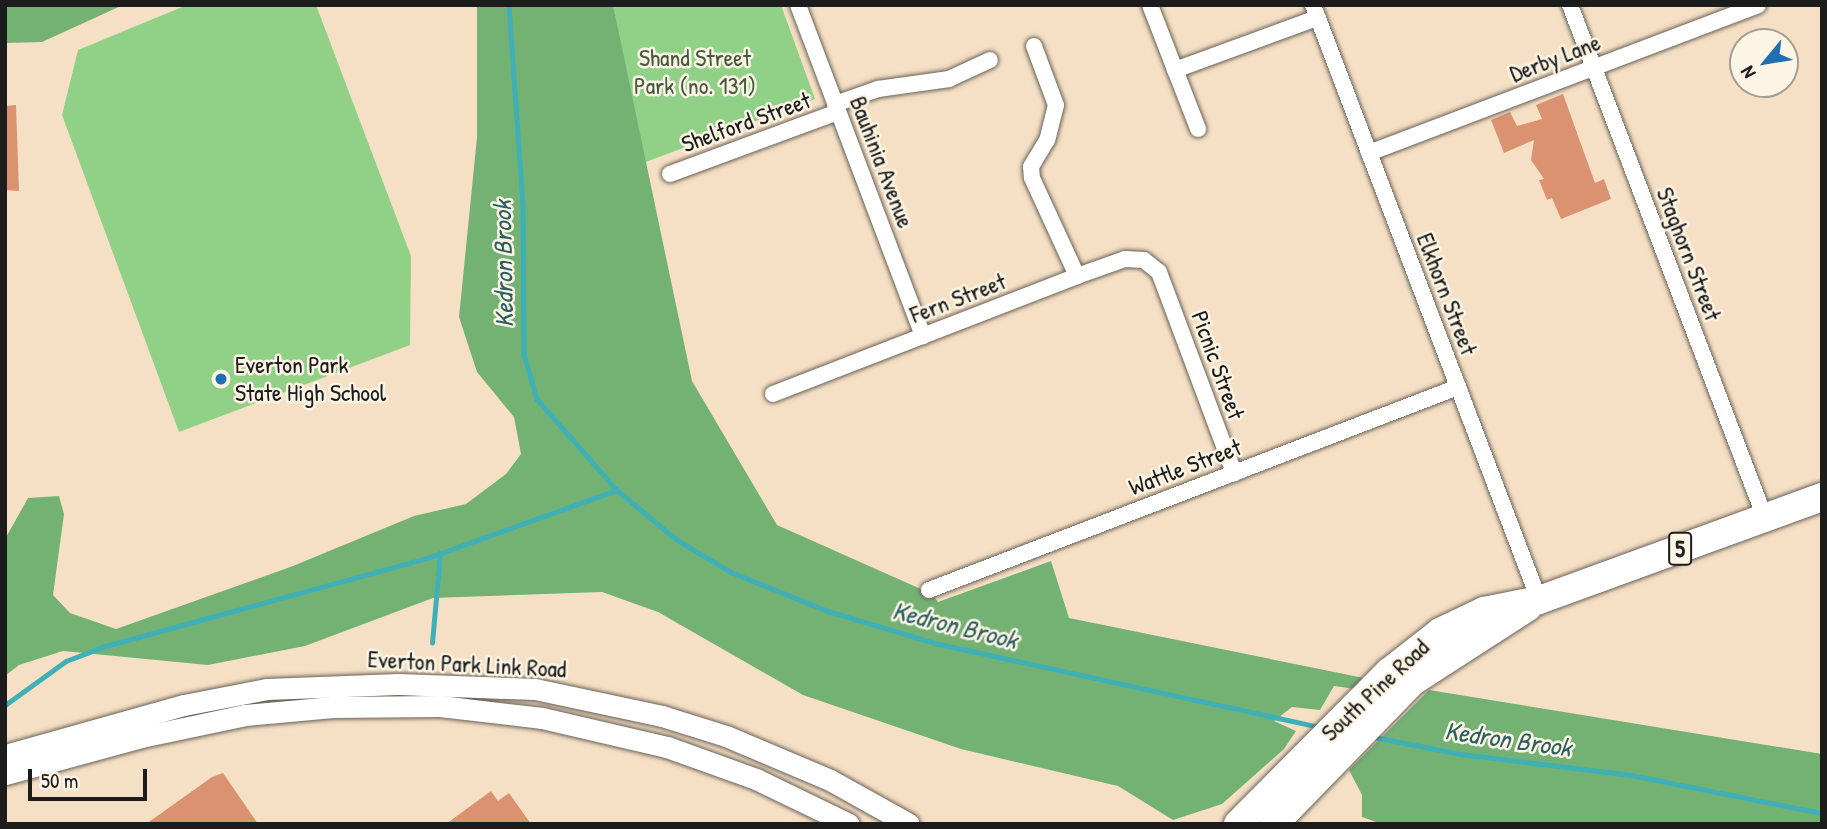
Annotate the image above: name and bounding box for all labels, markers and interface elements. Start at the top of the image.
street label: Derby Lane [1506,28,1604,88]
north arrow [1729,28,1799,98]
park label: Shand Street Park (no. 131) [634,44,756,100]
text: N [1734,62,1761,83]
street label: Shelford Street [677,85,815,159]
street label: Bauhinia Avenue [844,92,920,232]
street label: Staghorn Street [1650,183,1728,325]
water label: Kedron Brook [486,200,520,328]
street label: Elkhorn Street [1411,229,1483,359]
street label: Fern Street [906,267,1010,329]
street label: Picnic Street [1185,307,1251,423]
place label: Everton Park State High School [235,351,386,407]
marker: Everton Park State High School [213,371,229,387]
street label: Wattle Street [1125,432,1245,502]
road number: 5 [1668,530,1692,568]
water label: Kedron Brook [889,594,1021,656]
street label: South Pine Road [1315,633,1435,747]
street label: Everton Park Link Road [367,644,567,684]
water label: Kedron Brook [1443,715,1573,763]
scale bar [32,756,150,800]
text: 50 m [41,766,78,795]

